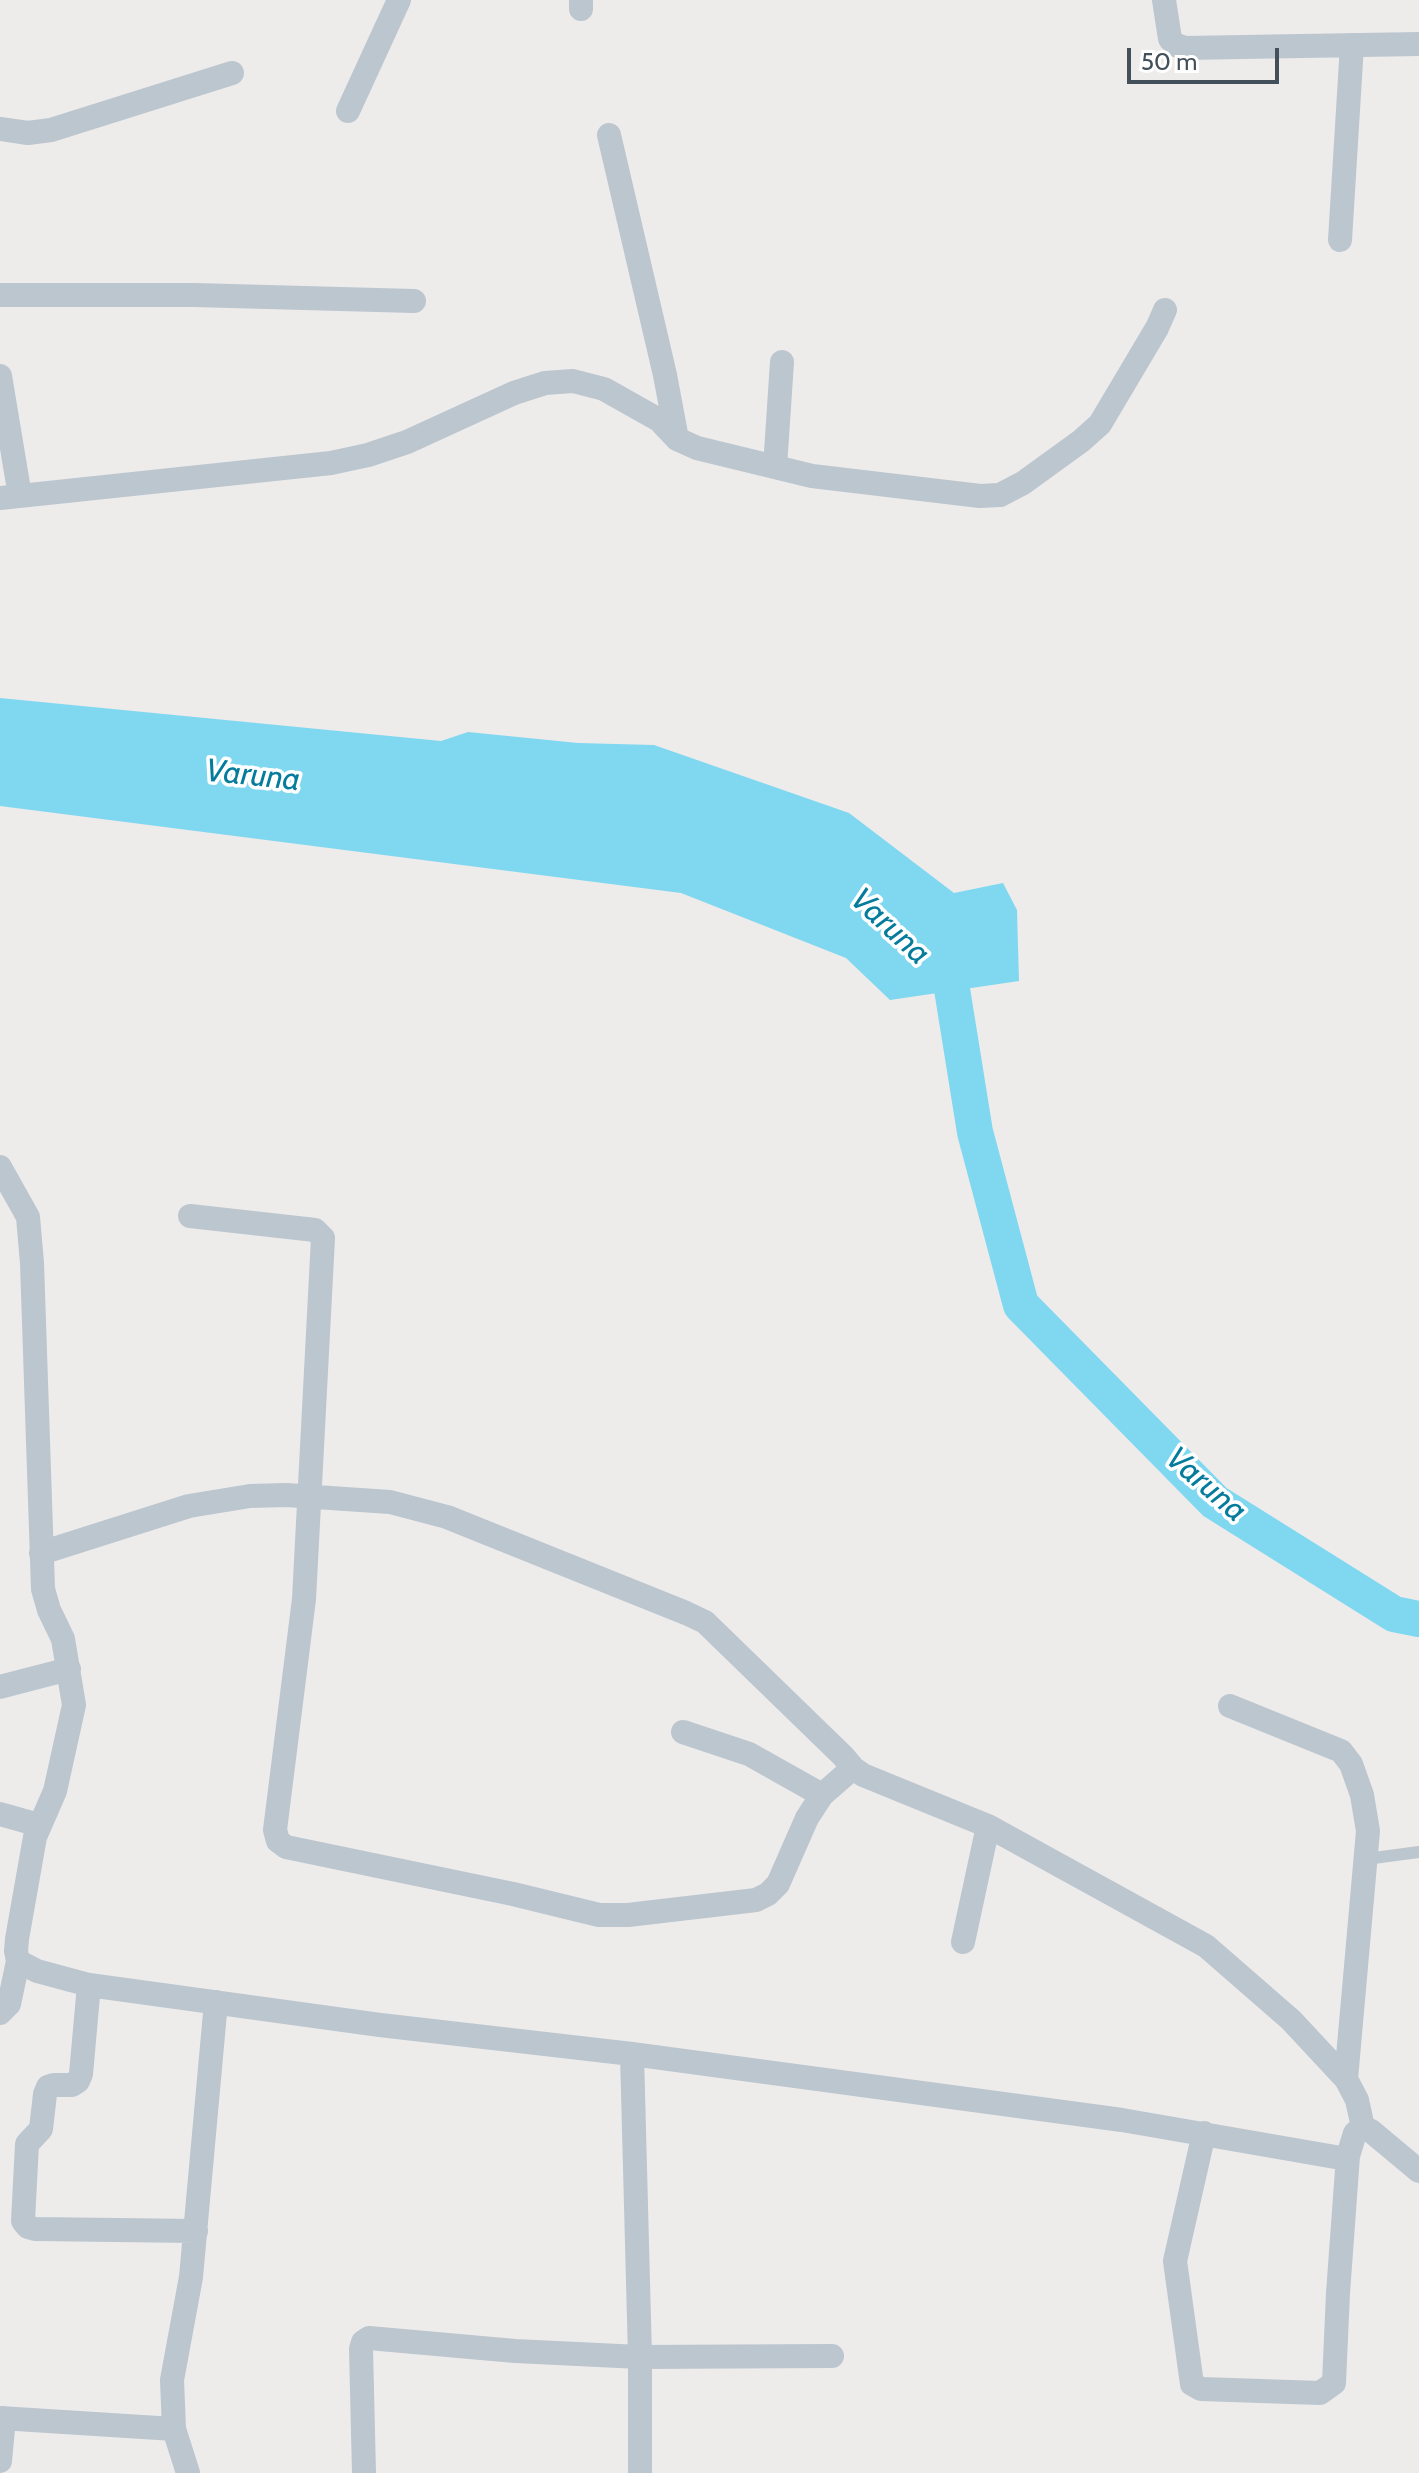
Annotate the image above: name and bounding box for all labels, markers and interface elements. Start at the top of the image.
scale bar [1131,32,1283,82]
text: 50 m [1141,47,1197,76]
water label: Varuna [204,752,302,800]
water label: Varuna [842,881,938,973]
water label: Varuna [1158,1440,1254,1530]

